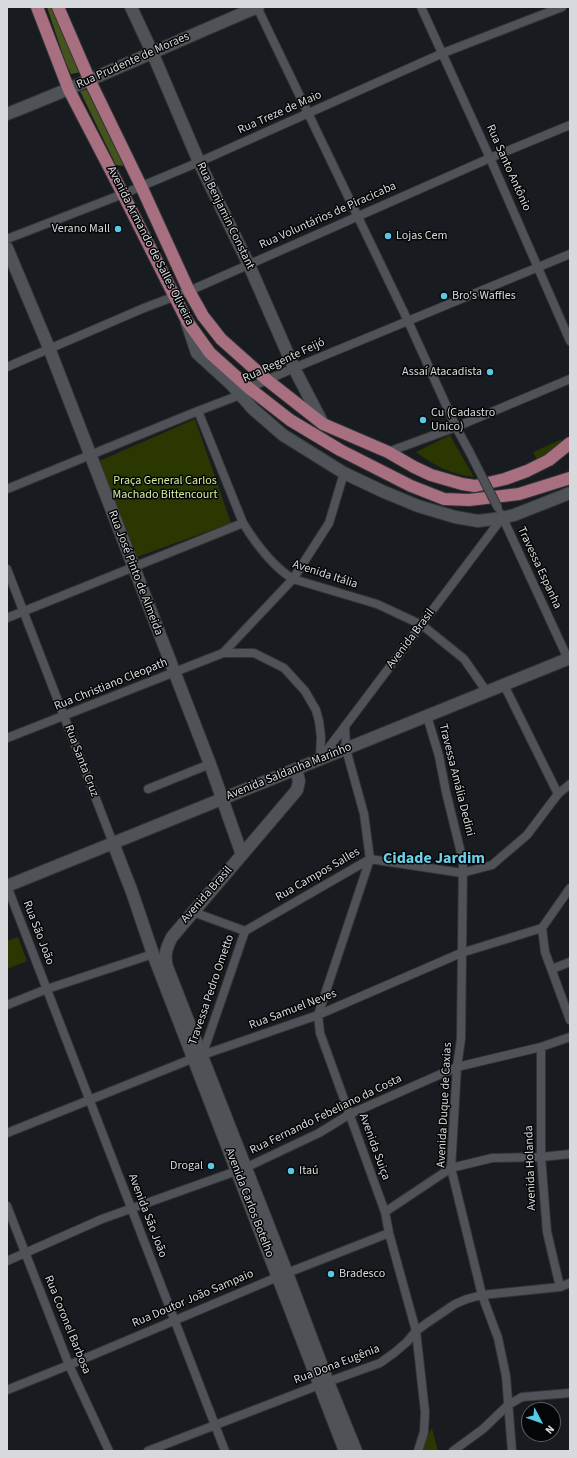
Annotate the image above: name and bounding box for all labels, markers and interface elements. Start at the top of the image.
street label: Rua Prudente de Moraes [74,30,192,92]
street label: Rua Treze de Maio [236,88,324,138]
street label: Rua Santo Antônio [482,123,534,213]
street label: Rua Benjamin Constant [193,160,257,272]
street label: Avenida Armando de Salles Oliveira [103,164,197,328]
street label: Rua Voluntários de Piracicaba [257,179,399,253]
place label: Verano Mall [52,222,110,236]
marker: Verano Mall [113,224,123,234]
place label: Lojas Cem [396,229,447,243]
marker: Lojas Cem [383,231,393,241]
place label: Bro's Waffles [452,289,516,303]
marker: Bro's Waffles [439,291,449,301]
street label: Rua Regente Feijó [241,336,327,386]
place label: Assaí Atacadista [402,365,482,379]
marker: Assaí Atacadista [485,367,495,377]
place label: Cu (Cadastro Unico) [431,406,495,434]
marker: Cu (Cadastro Unico) [418,415,428,425]
park label: Praça General Carlos Machado Bittencourt [112,474,218,502]
street label: Rua José Pinto de Almeida [105,508,165,638]
street label: Travessa Espanha [514,525,564,611]
street label: Avenida Itália [291,558,359,592]
street label: Avenida Brasil [384,606,438,672]
street label: Rua Christiano Cleopath [52,656,170,714]
street label: Travessa Amália Dedini [435,722,477,838]
street label: Rua Santa Cruz [61,723,101,799]
street label: Avenida Saldanha Marinho [224,740,354,804]
street label: Rua Campos Salles [273,845,363,905]
district label: Cidade Jardim [383,849,485,869]
street label: Avenida Brasil [178,864,236,926]
street label: Rua São João [19,899,57,967]
street label: Travessa Pedro Ometto [186,933,238,1047]
street label: Rua Samuel Neves [247,987,339,1033]
street label: Avenida Duque de Caxias [435,1042,455,1168]
street label: Rua Fernando Febeliano da Costa [248,1072,404,1158]
street label: Avenida Suiça [355,1112,393,1182]
street label: Avenida Holanda [522,1125,540,1211]
street label: Avenida Carlos Botelho [222,1146,276,1260]
place label: Drogal [170,1159,203,1173]
marker: Drogal [206,1161,216,1171]
place label: Itaú [299,1164,319,1178]
marker: Itaú [286,1166,296,1176]
street label: Avenida São João [124,1172,170,1260]
street label: Rua Doutor João Sampaio [130,1267,256,1331]
place label: Bradesco [339,1267,385,1281]
marker: Bradesco [326,1269,336,1279]
street label: Rua Coronel Barbosa [41,1274,93,1376]
street label: Rua Dona Eugênia [292,1342,382,1388]
north arrow [521,1402,561,1442]
text: N [542,1422,558,1437]

